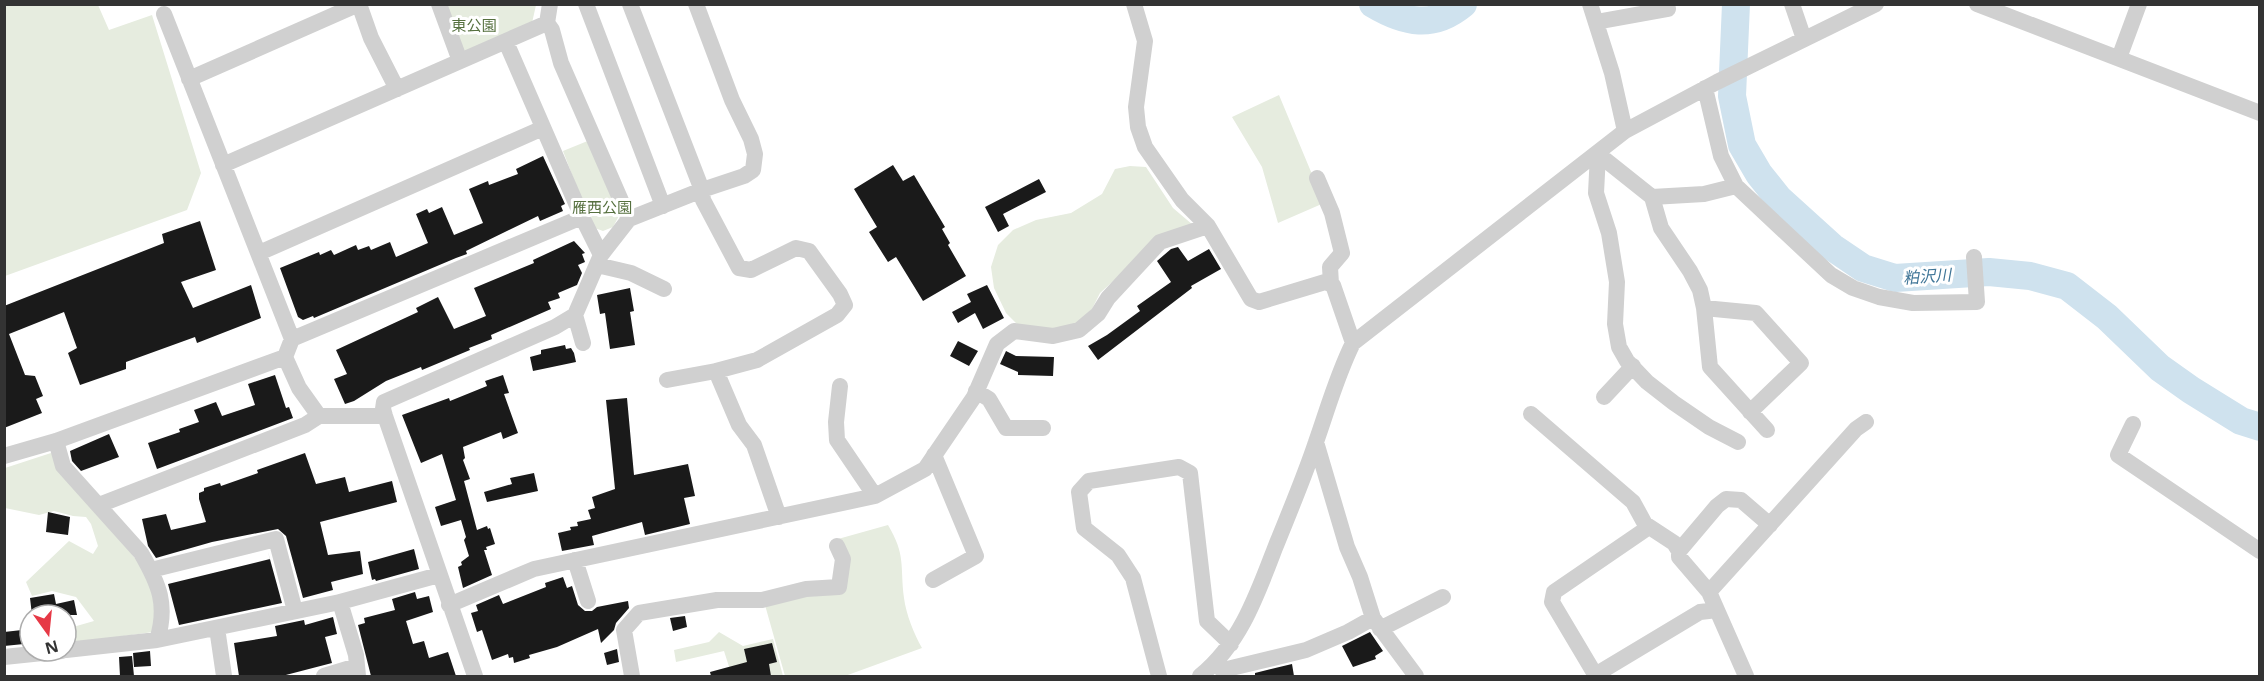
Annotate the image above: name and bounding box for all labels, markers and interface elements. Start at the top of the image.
park label: 東公園 [451,15,497,35]
park label: 雁西公園 [572,197,632,217]
water label: 粕沢川 [1902,263,1954,289]
north arrow [18,603,78,663]
text: N [43,635,61,660]

